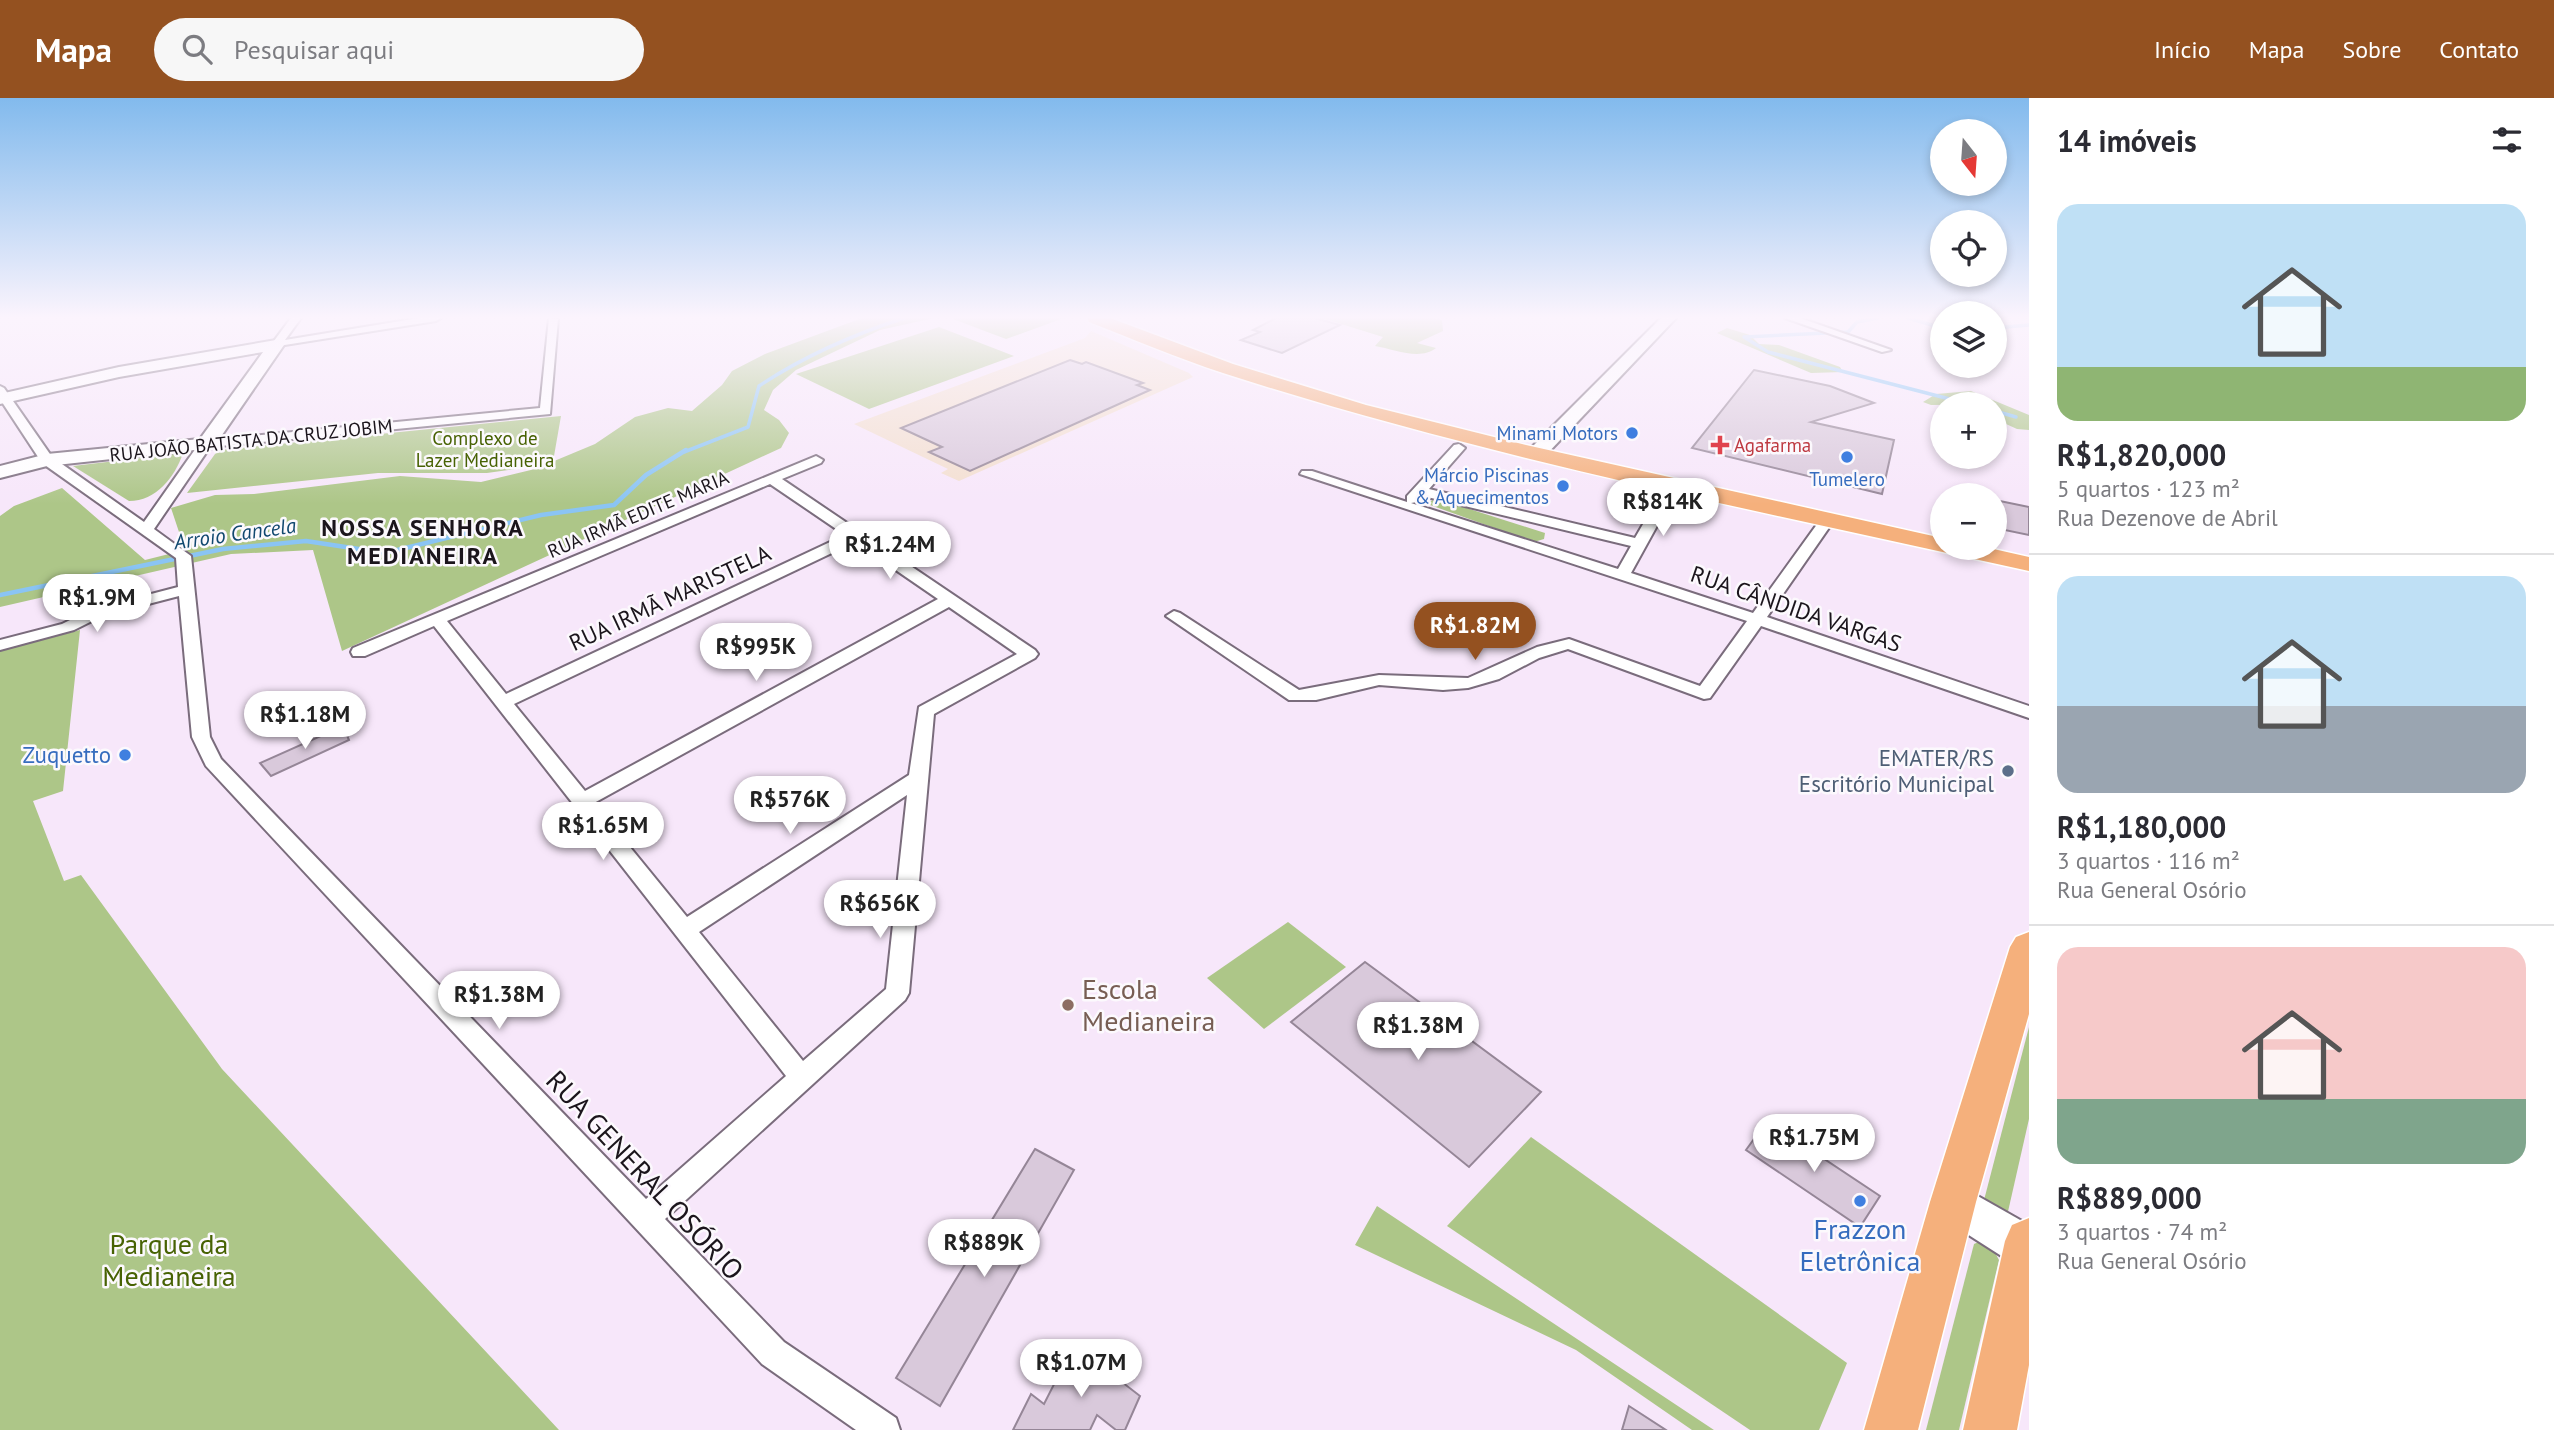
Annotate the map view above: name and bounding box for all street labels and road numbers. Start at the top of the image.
street label: RUA JOÃO BATISTA DA CRUZ JOBIM [108,413,394,467]
street label: RUA IRMÃ EDITE MARIA [544,465,732,563]
street label: RUA IRMÃ MARISTELA [564,538,776,657]
street label: RUA CÂNDIDA VARGAS [1687,559,1905,658]
street label: RUA GENERAL OSÓRIO [538,1062,752,1287]

